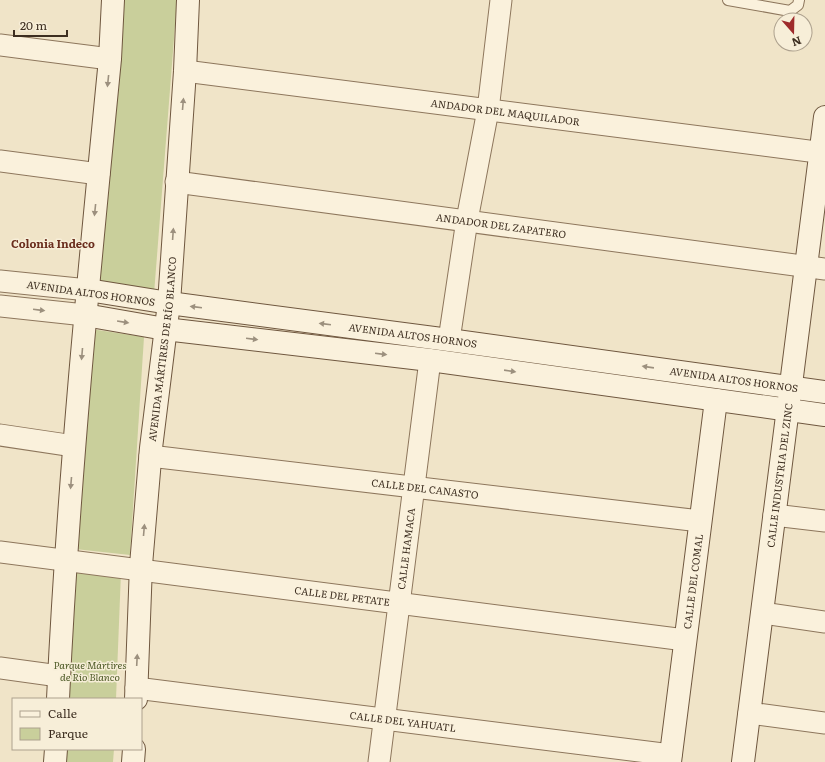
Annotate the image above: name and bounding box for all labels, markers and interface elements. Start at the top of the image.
scale bar [14,12,67,38]
north arrow [773,12,813,52]
text: 20 m [20,16,47,34]
text: N [790,33,804,51]
one-way arrow [105,75,111,87]
street label: ANDADOR DEL MAQUILADOR [430,95,581,129]
one-way arrow [179,98,186,110]
one-way arrow [92,204,99,216]
street label: ANDADOR DEL ZAPATERO [435,209,568,241]
one-way arrow [170,227,176,240]
district label: Colonia Indeco [11,235,95,251]
street label: AVENIDA MÁRTIRES DE RÍO BLANCO [144,256,179,442]
street label: AVENIDA ALTOS HORNOS [26,276,156,309]
one-way arrow [190,304,202,310]
one-way arrow [33,307,45,313]
one-way arrow [117,319,130,325]
street label: AVENIDA ALTOS HORNOS [348,319,478,351]
one-way arrow [319,321,331,327]
one-way arrow [246,336,258,342]
one-way arrow [78,348,85,360]
one-way arrow [375,351,387,357]
street label: AVENIDA ALTOS HORNOS [669,363,799,395]
one-way arrow [642,364,654,370]
one-way arrow [504,368,516,374]
street label: CALLE INDUSTRIA DEL ZINC [762,402,796,548]
street label: CALLE DEL CANASTO [371,474,480,502]
one-way arrow [68,477,74,489]
street label: CALLE HAMACA [393,506,418,590]
one-way arrow [141,524,147,536]
street label: CALLE DEL COMAL [679,533,706,630]
street label: CALLE DEL PETATE [294,582,391,609]
one-way arrow [134,654,141,666]
park label: Parque Mártires de Río Blanco [53,657,127,684]
legend [12,698,142,750]
text: Calle [48,704,77,722]
street label: CALLE DEL YAHUATL [349,707,457,735]
text: Parque [48,724,88,742]

